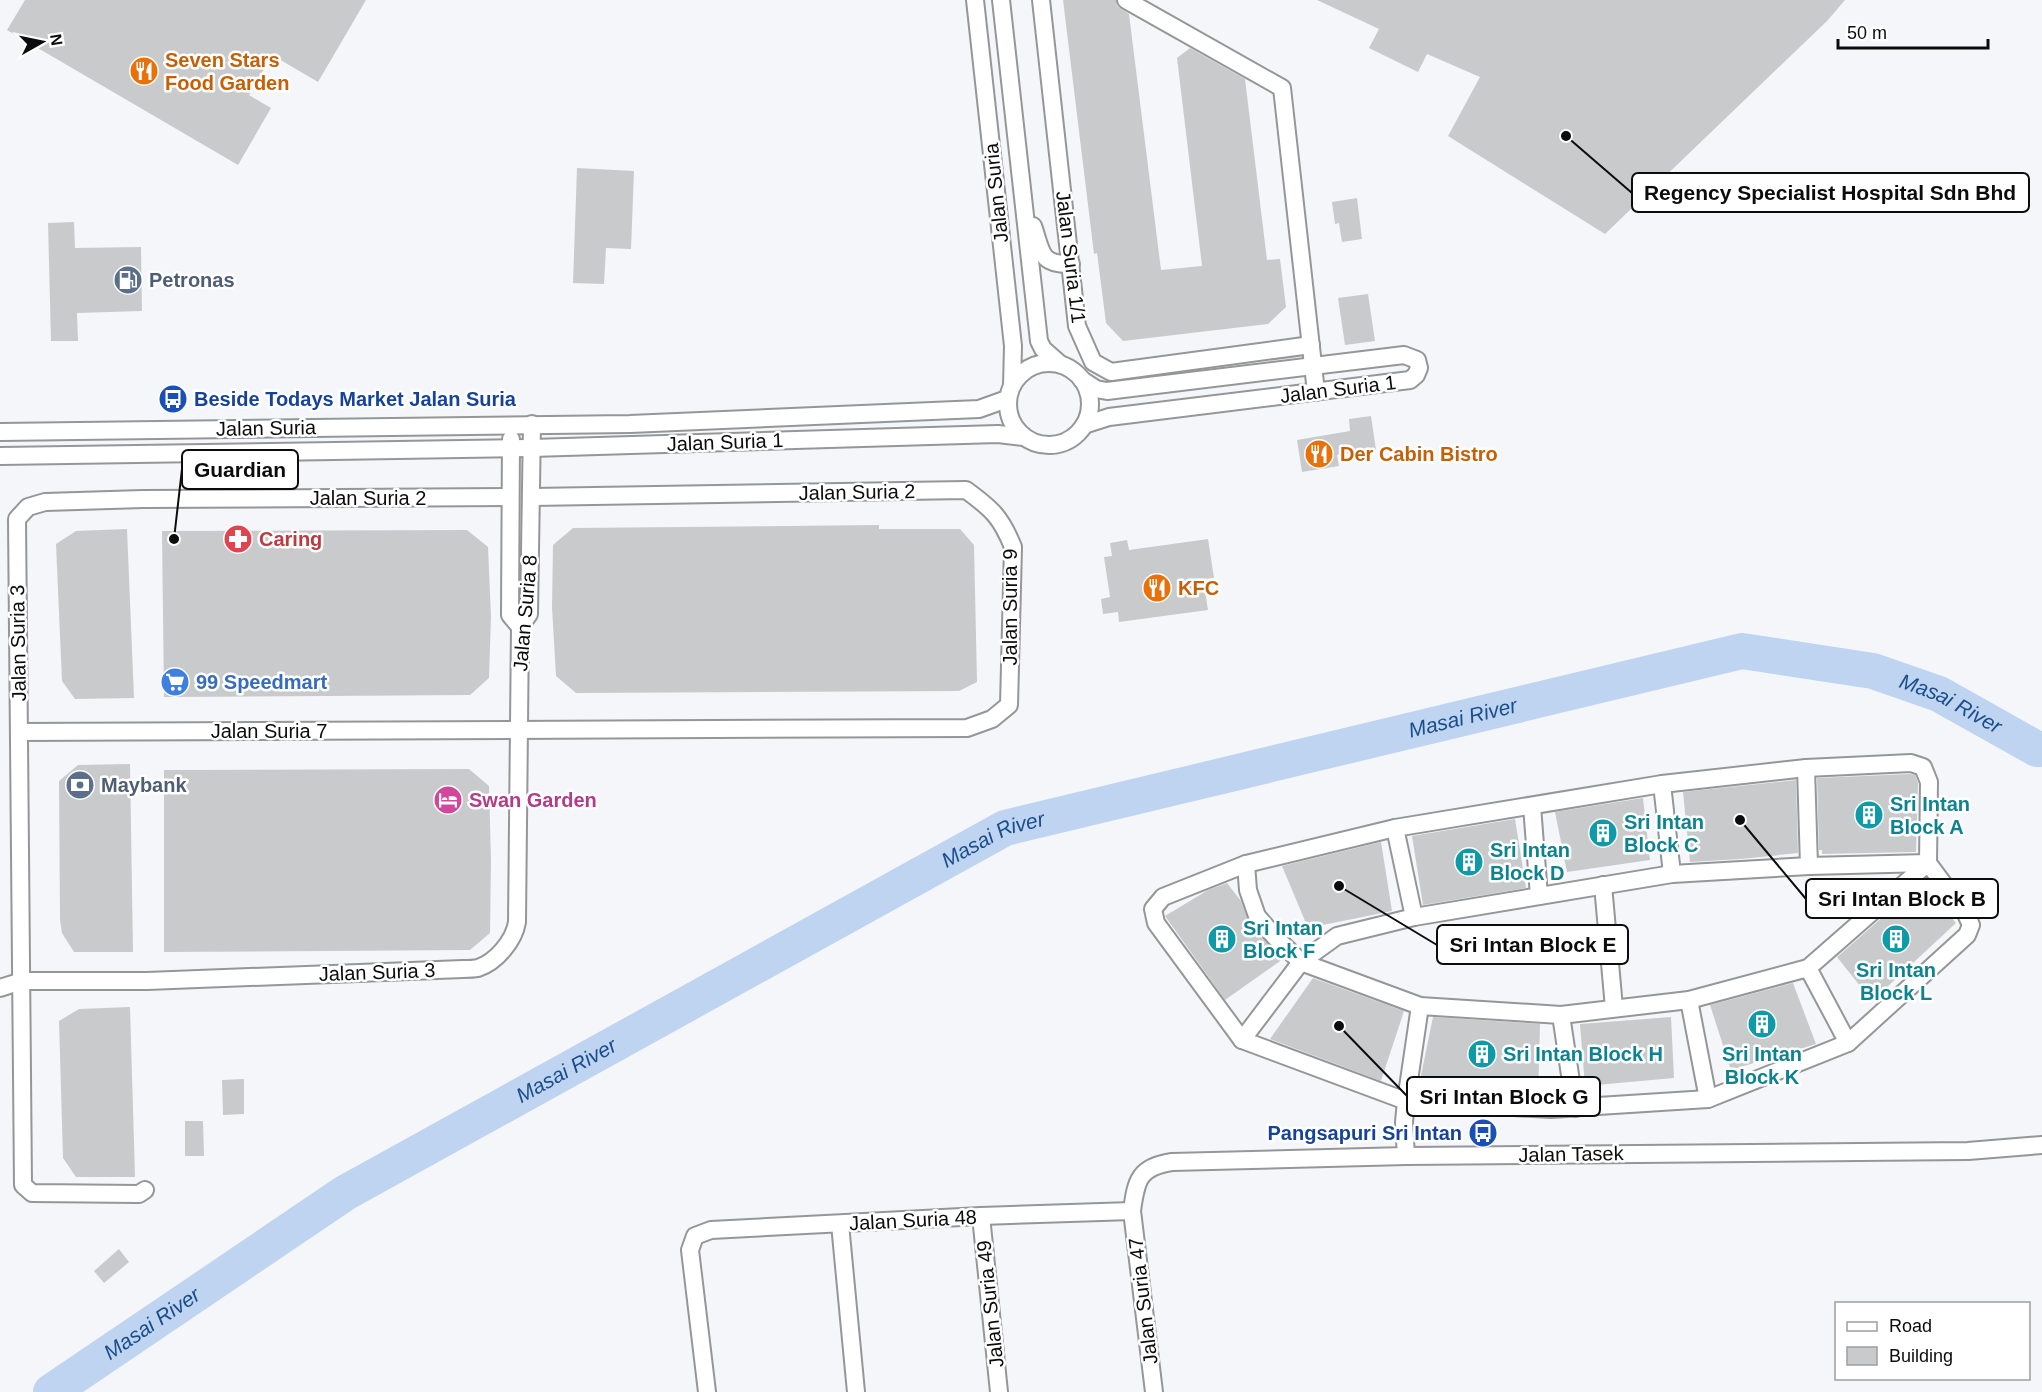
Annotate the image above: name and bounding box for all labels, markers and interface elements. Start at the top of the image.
north arrow [12,12,72,72]
scale bar [1838,12,1988,50]
text: 50 m [1847,23,1887,43]
text: N [47,33,66,47]
place label: Seven Stars Food Garden [165,49,289,94]
restaurant icon: Seven Stars Food Garden [128,55,160,87]
street label: Jalan Suria [980,141,1012,244]
callout: Regency Specialist Hospital Sdn Bhd [1632,173,2029,212]
text: Regency Specialist Hospital Sdn Bhd [1644,181,2016,204]
street label: Jalan Suria 1/1 [1052,189,1090,325]
fuel station icon: Petronas [112,264,144,296]
place label: Petronas [149,269,235,291]
street label: Jalan Suria 1 [1279,371,1397,407]
bus stop icon: Beside Todays Market Jalan Suria [157,383,189,415]
place label: Beside Todays Market Jalan Suria [194,388,517,410]
street label: Jalan Suria [216,416,317,440]
street label: Jalan Suria 1 [666,429,784,455]
restaurant icon: Der Cabin Bistro [1303,438,1335,470]
place label: Der Cabin Bistro [1340,443,1498,465]
callout: Guardian [182,450,298,489]
text: Guardian [194,458,286,481]
street label: Jalan Suria 2 [798,480,916,504]
street label: Jalan Suria 2 [310,487,426,509]
pharmacy icon: Caring [222,523,254,555]
place label: Caring [259,528,322,550]
street label: Jalan Suria 9 [999,549,1021,665]
street label: Jalan Suria 8 [509,554,541,672]
restaurant icon: KFC [1141,572,1173,604]
place label: KFC [1178,577,1219,599]
street label: Jalan Suria 3 [6,584,30,702]
supermarket icon: 99 Speedmart [159,666,191,698]
water label: Masai River [1897,669,2007,738]
place label: 99 Speedmart [196,671,328,693]
water label: Masai River [1406,693,1520,742]
street label: Jalan Suria 7 [211,720,327,742]
bank icon: Maybank [64,769,96,801]
place label: Maybank [101,774,187,796]
hotel icon: Swan Garden [432,784,464,816]
place label: Swan Garden [469,789,597,811]
place label: Sri Intan Block A [1890,793,1970,838]
building icon: Sri Intan Block A [1853,799,1885,831]
water label: Masai River [937,807,1048,872]
place label: Sri Intan Block C [1624,811,1704,856]
building icon: Sri Intan Block C [1587,817,1619,849]
place label: Sri Intan Block D [1490,839,1570,884]
building icon: Sri Intan Block D [1453,846,1485,878]
callout: Sri Intan Block B [1806,879,1998,918]
text: Sri Intan Block B [1818,887,1986,910]
place label: Sri Intan Block F [1243,917,1323,962]
building icon: Sri Intan Block F [1206,923,1238,955]
building icon: Sri Intan Block L [1880,923,1912,955]
callout: Sri Intan Block E [1437,925,1628,964]
text: Sri Intan Block E [1450,933,1616,956]
street label: Jalan Suria 3 [318,959,436,985]
place label: Sri Intan Block L [1856,959,1936,1004]
building icon: Sri Intan Block K [1746,1008,1778,1040]
water label: Masai River [512,1033,621,1107]
building icon: Sri Intan Block H [1466,1038,1498,1070]
place label: Sri Intan Block H [1503,1043,1663,1065]
place label: Sri Intan Block K [1722,1043,1802,1088]
callout: Sri Intan Block G [1407,1077,1600,1116]
text: Sri Intan Block G [1419,1085,1589,1108]
bus stop icon: Pangsapuri Sri Intan [1467,1117,1499,1149]
place label: Pangsapuri Sri Intan [1268,1122,1462,1144]
street label: Jalan Tasek [1518,1142,1625,1166]
street label: Jalan Suria 48 [849,1206,977,1234]
street label: Jalan Suria 47 [1124,1236,1162,1366]
street label: Jalan Suria 49 [972,1239,1008,1369]
water label: Masai River [99,1282,205,1364]
legend [1835,1302,2030,1380]
text: Road [1889,1316,1932,1336]
text: Building [1889,1346,1953,1366]

